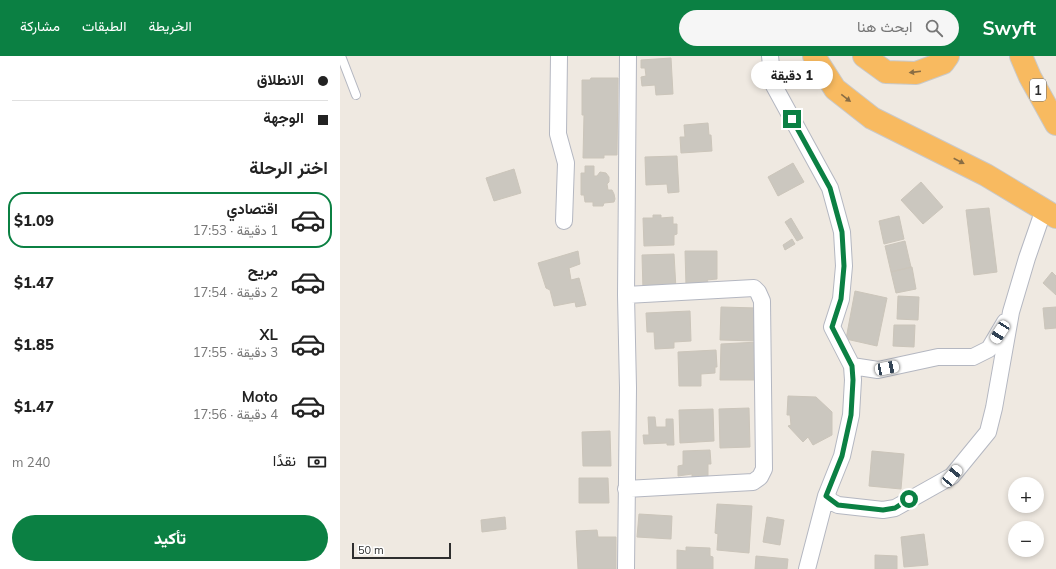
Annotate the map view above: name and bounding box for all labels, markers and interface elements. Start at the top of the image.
search box [679,10,959,46]
text: Swyft [983,16,1036,40]
text: مشاركة [20,17,60,35]
text: الطبقات [82,17,126,35]
text: الخريطة [148,17,192,35]
text: ابحث هنا [857,17,913,36]
icon: search [923,17,945,39]
callout: 1 دقيقة [751,61,833,89]
text: 1 دقيقة [771,67,813,83]
one-way arrow [908,69,921,75]
text: الانطلاق [257,70,304,89]
road number: 1 [1030,79,1046,101]
one-way arrow [841,93,852,102]
text: الوجهة [263,108,304,127]
route end [783,110,801,128]
text: اختر الرحلة [249,156,328,179]
one-way arrow [953,158,965,164]
text: اقتصادي [226,199,278,218]
icon: car [290,202,326,238]
text: $1.09 [14,211,54,230]
text: 1 دقيقة · 17:53 [193,222,278,238]
text: مريح [248,261,278,280]
icon: car [290,264,326,300]
text: $1.47 [14,273,54,292]
text: 2 دقيقة · 17:54 [193,284,278,300]
car [988,319,1012,345]
text: XL [260,325,278,344]
icon: car [290,326,326,362]
text: $1.85 [14,335,54,354]
text: 3 دقيقة · 17:55 [193,344,278,360]
car [874,360,900,376]
text: Moto [242,387,278,406]
icon: car [290,388,326,424]
text: $1.47 [14,397,54,416]
text: 4 دقيقة · 17:56 [193,406,278,422]
text: نقدًا [273,451,296,470]
icon: cash [306,451,328,473]
text: 240 m [12,454,50,470]
car [940,463,964,489]
map controls [1008,477,1044,557]
button: + [1008,477,1044,513]
route start [900,490,918,508]
button: تأكيد [12,515,328,561]
button: − [1008,521,1044,557]
scale bar [352,541,451,560]
text: 50 m [358,543,384,557]

